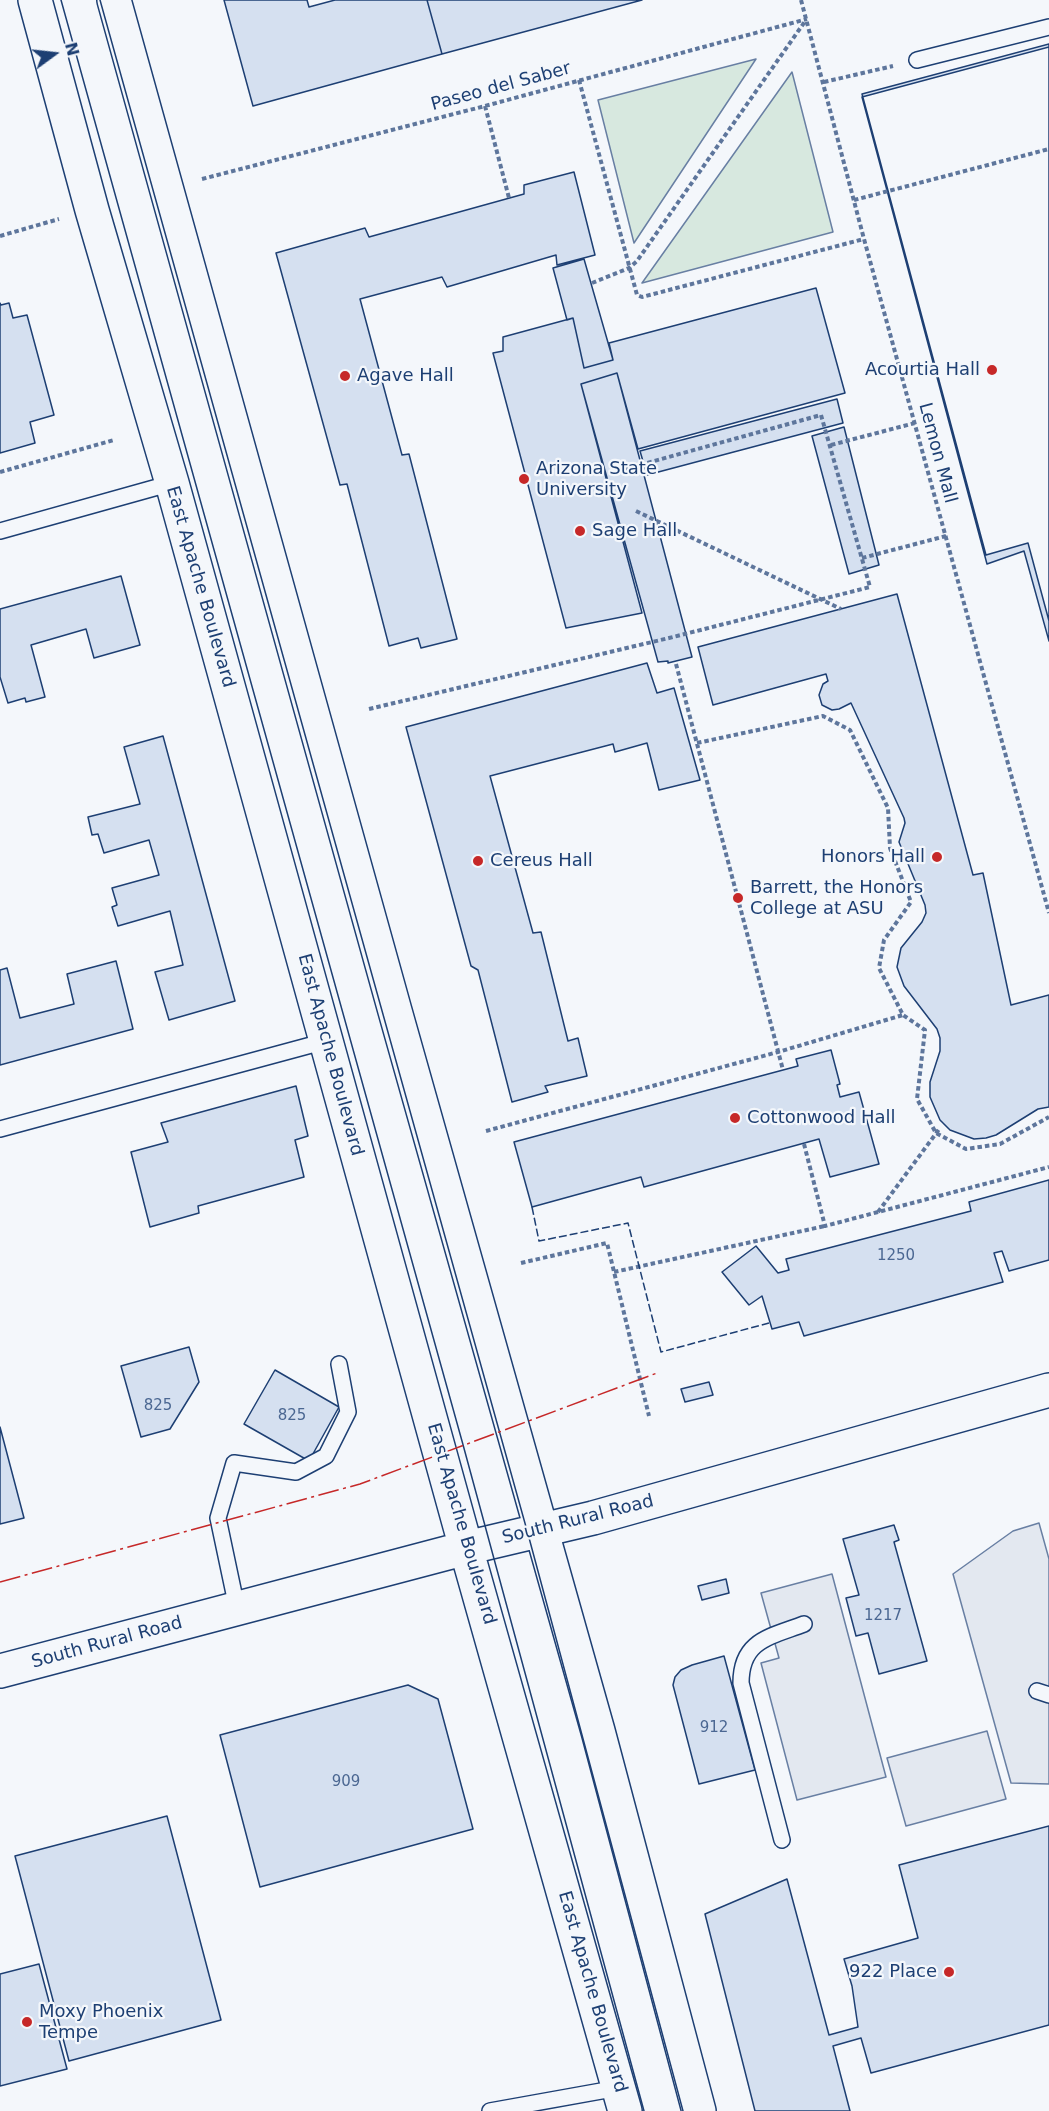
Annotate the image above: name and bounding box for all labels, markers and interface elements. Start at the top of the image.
north arrow [24,24,84,84]
text: N [61,40,83,58]
street label: Paseo del Saber [429,58,573,116]
place label: Acourtia Hall [865,359,980,381]
marker: Acourtia Hall [985,363,999,377]
place label: Agave Hall [357,365,454,387]
marker: Agave Hall [338,369,352,383]
street label: Lemon Mall [913,400,961,506]
place label: Arizona State University [536,458,657,500]
marker: Arizona State University [517,472,531,486]
street label: East Apache Boulevard [161,484,239,690]
place label: Sage Hall [592,520,677,542]
marker: Sage Hall [573,524,587,538]
place label: Honors Hall [821,846,925,868]
place label: Cereus Hall [490,850,593,872]
marker: Honors Hall [930,850,944,864]
marker: Cereus Hall [471,854,485,868]
place label: Barrett, the Honors College at ASU [750,877,923,920]
marker: Barrett, the Honors College at ASU [731,891,745,905]
street label: East Apache Boulevard [293,952,367,1158]
place label: Cottonwood Hall [747,1107,896,1129]
marker: Cottonwood Hall [728,1111,742,1125]
house number: 1250 [877,1247,915,1265]
house number: 825 [144,1397,172,1415]
house number: 825 [278,1407,306,1425]
street label: East Apache Boulevard [422,1421,500,1627]
street label: South Rural Road [500,1491,656,1549]
house number: 1217 [864,1607,902,1625]
street label: South Rural Road [29,1612,185,1674]
house number: 912 [700,1719,728,1737]
house number: 909 [332,1773,360,1791]
street label: East Apache Boulevard [553,1889,631,2095]
place label: 922 Place [849,1961,937,1983]
marker: 922 Place [942,1965,956,1979]
place label: Moxy Phoenix Tempe [39,2001,163,2044]
marker: Moxy Phoenix Tempe [20,2015,34,2029]

